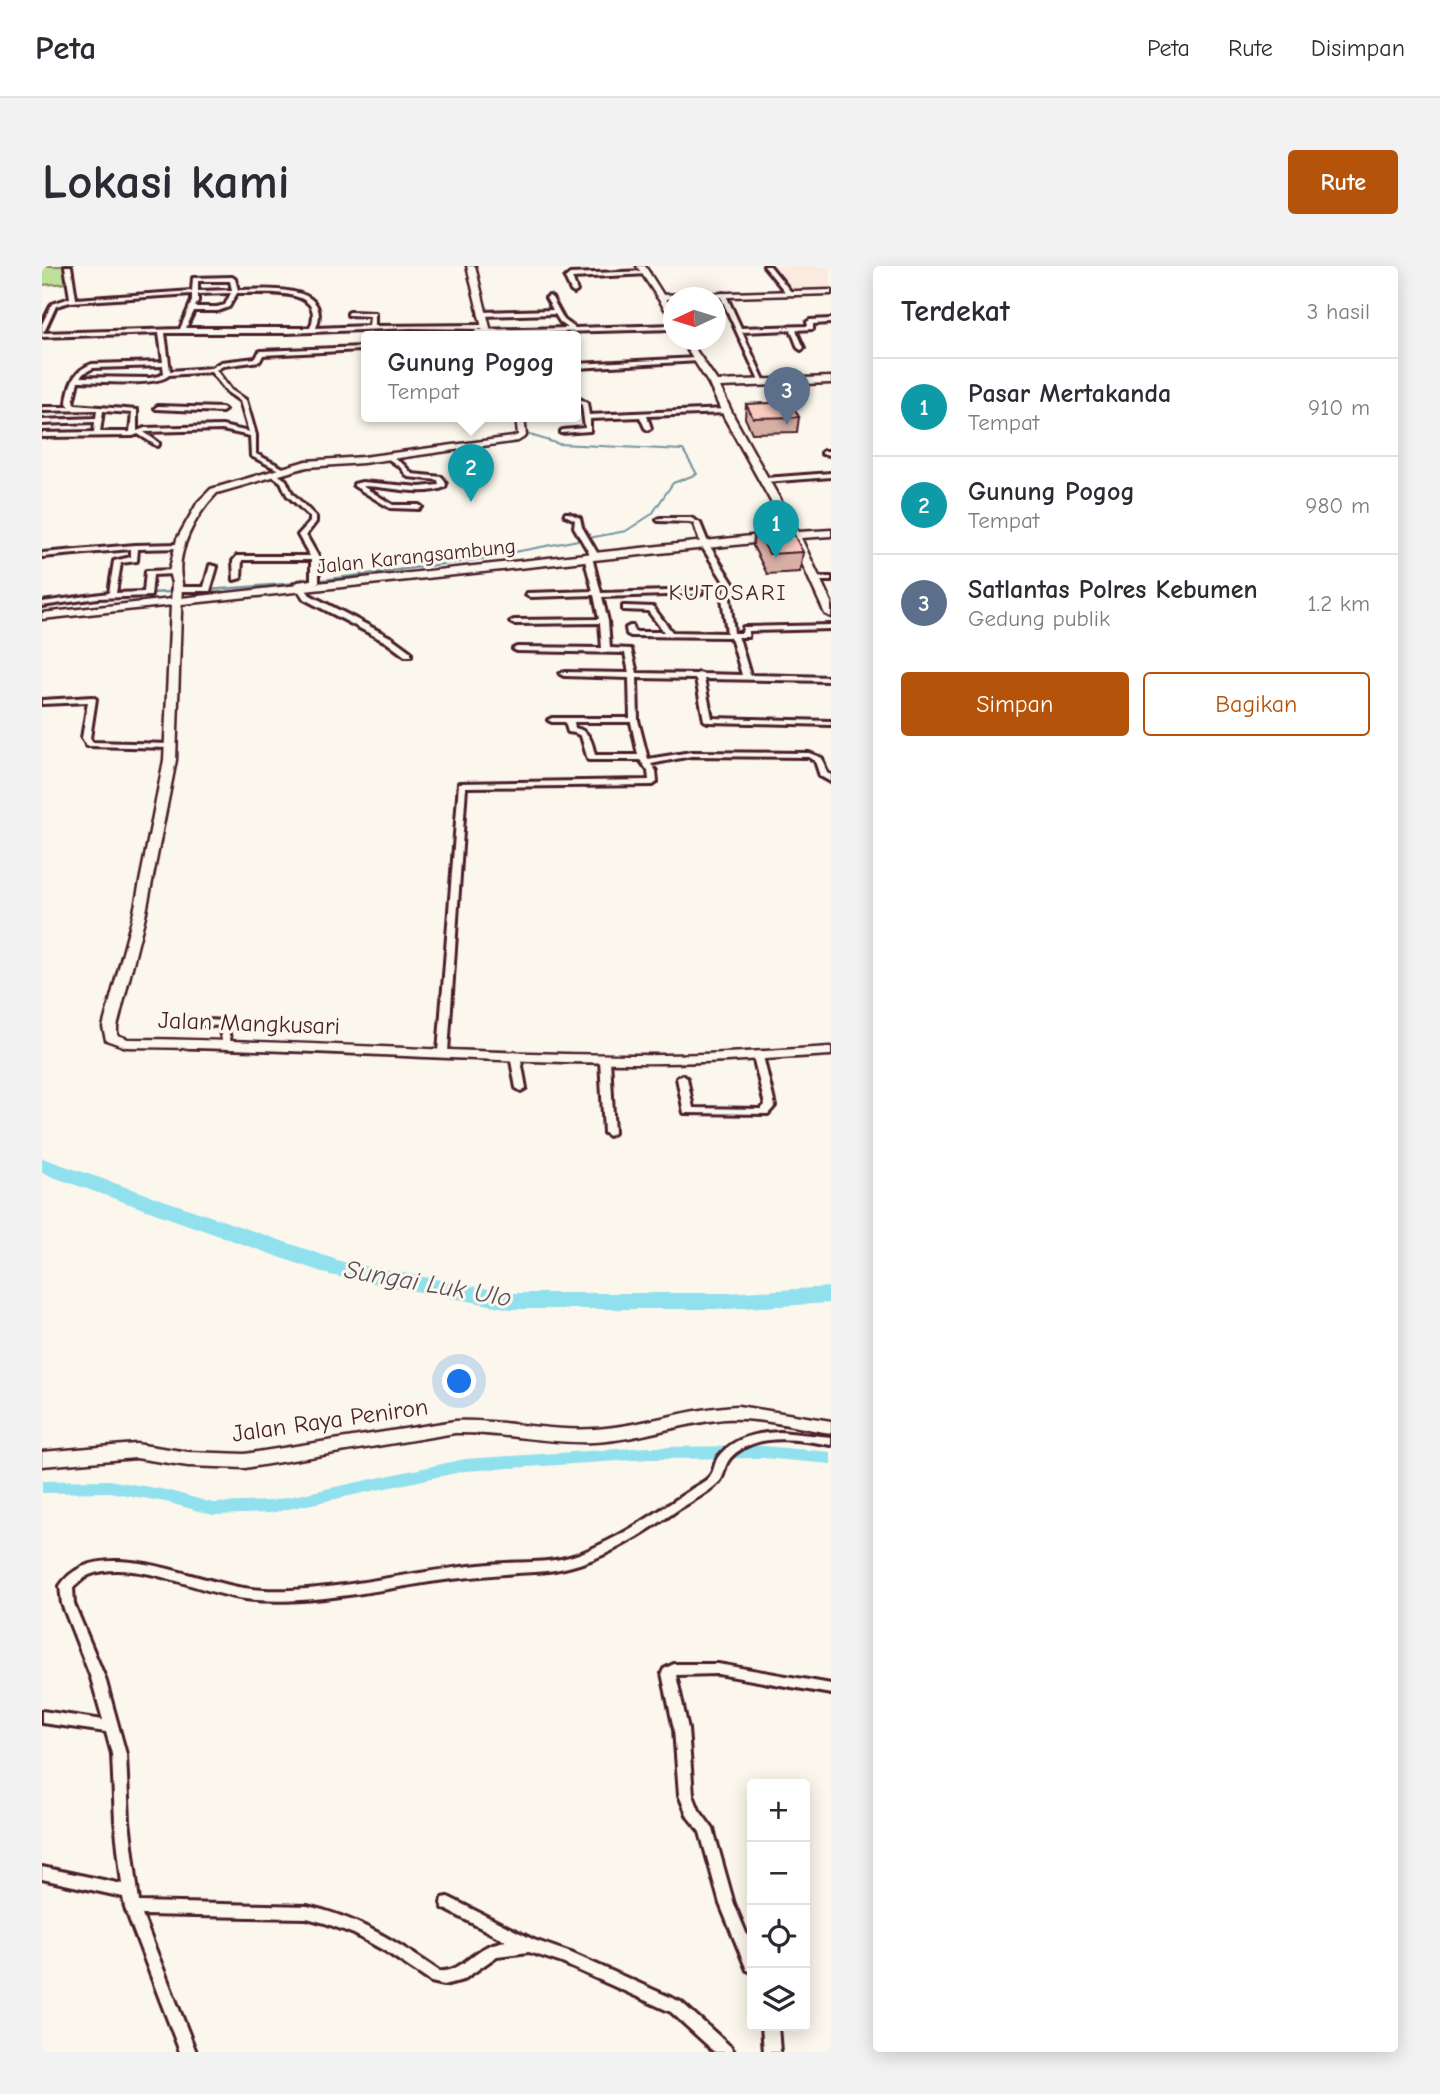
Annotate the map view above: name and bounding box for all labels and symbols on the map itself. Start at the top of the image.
north arrow [663,287,726,350]
pin: 3 [764,367,810,425]
pin: 2 [448,444,494,502]
pin: 1 [753,500,799,558]
street label: Jalan Karangsambung [315,534,517,578]
district label: KUTOSARI [668,579,788,606]
street label: Jalan Mangkusari [158,1006,340,1040]
water label: Sungai Luk Ulo [342,1255,514,1313]
your location [442,1364,476,1398]
street label: Jalan Raya Peniron [230,1392,430,1448]

